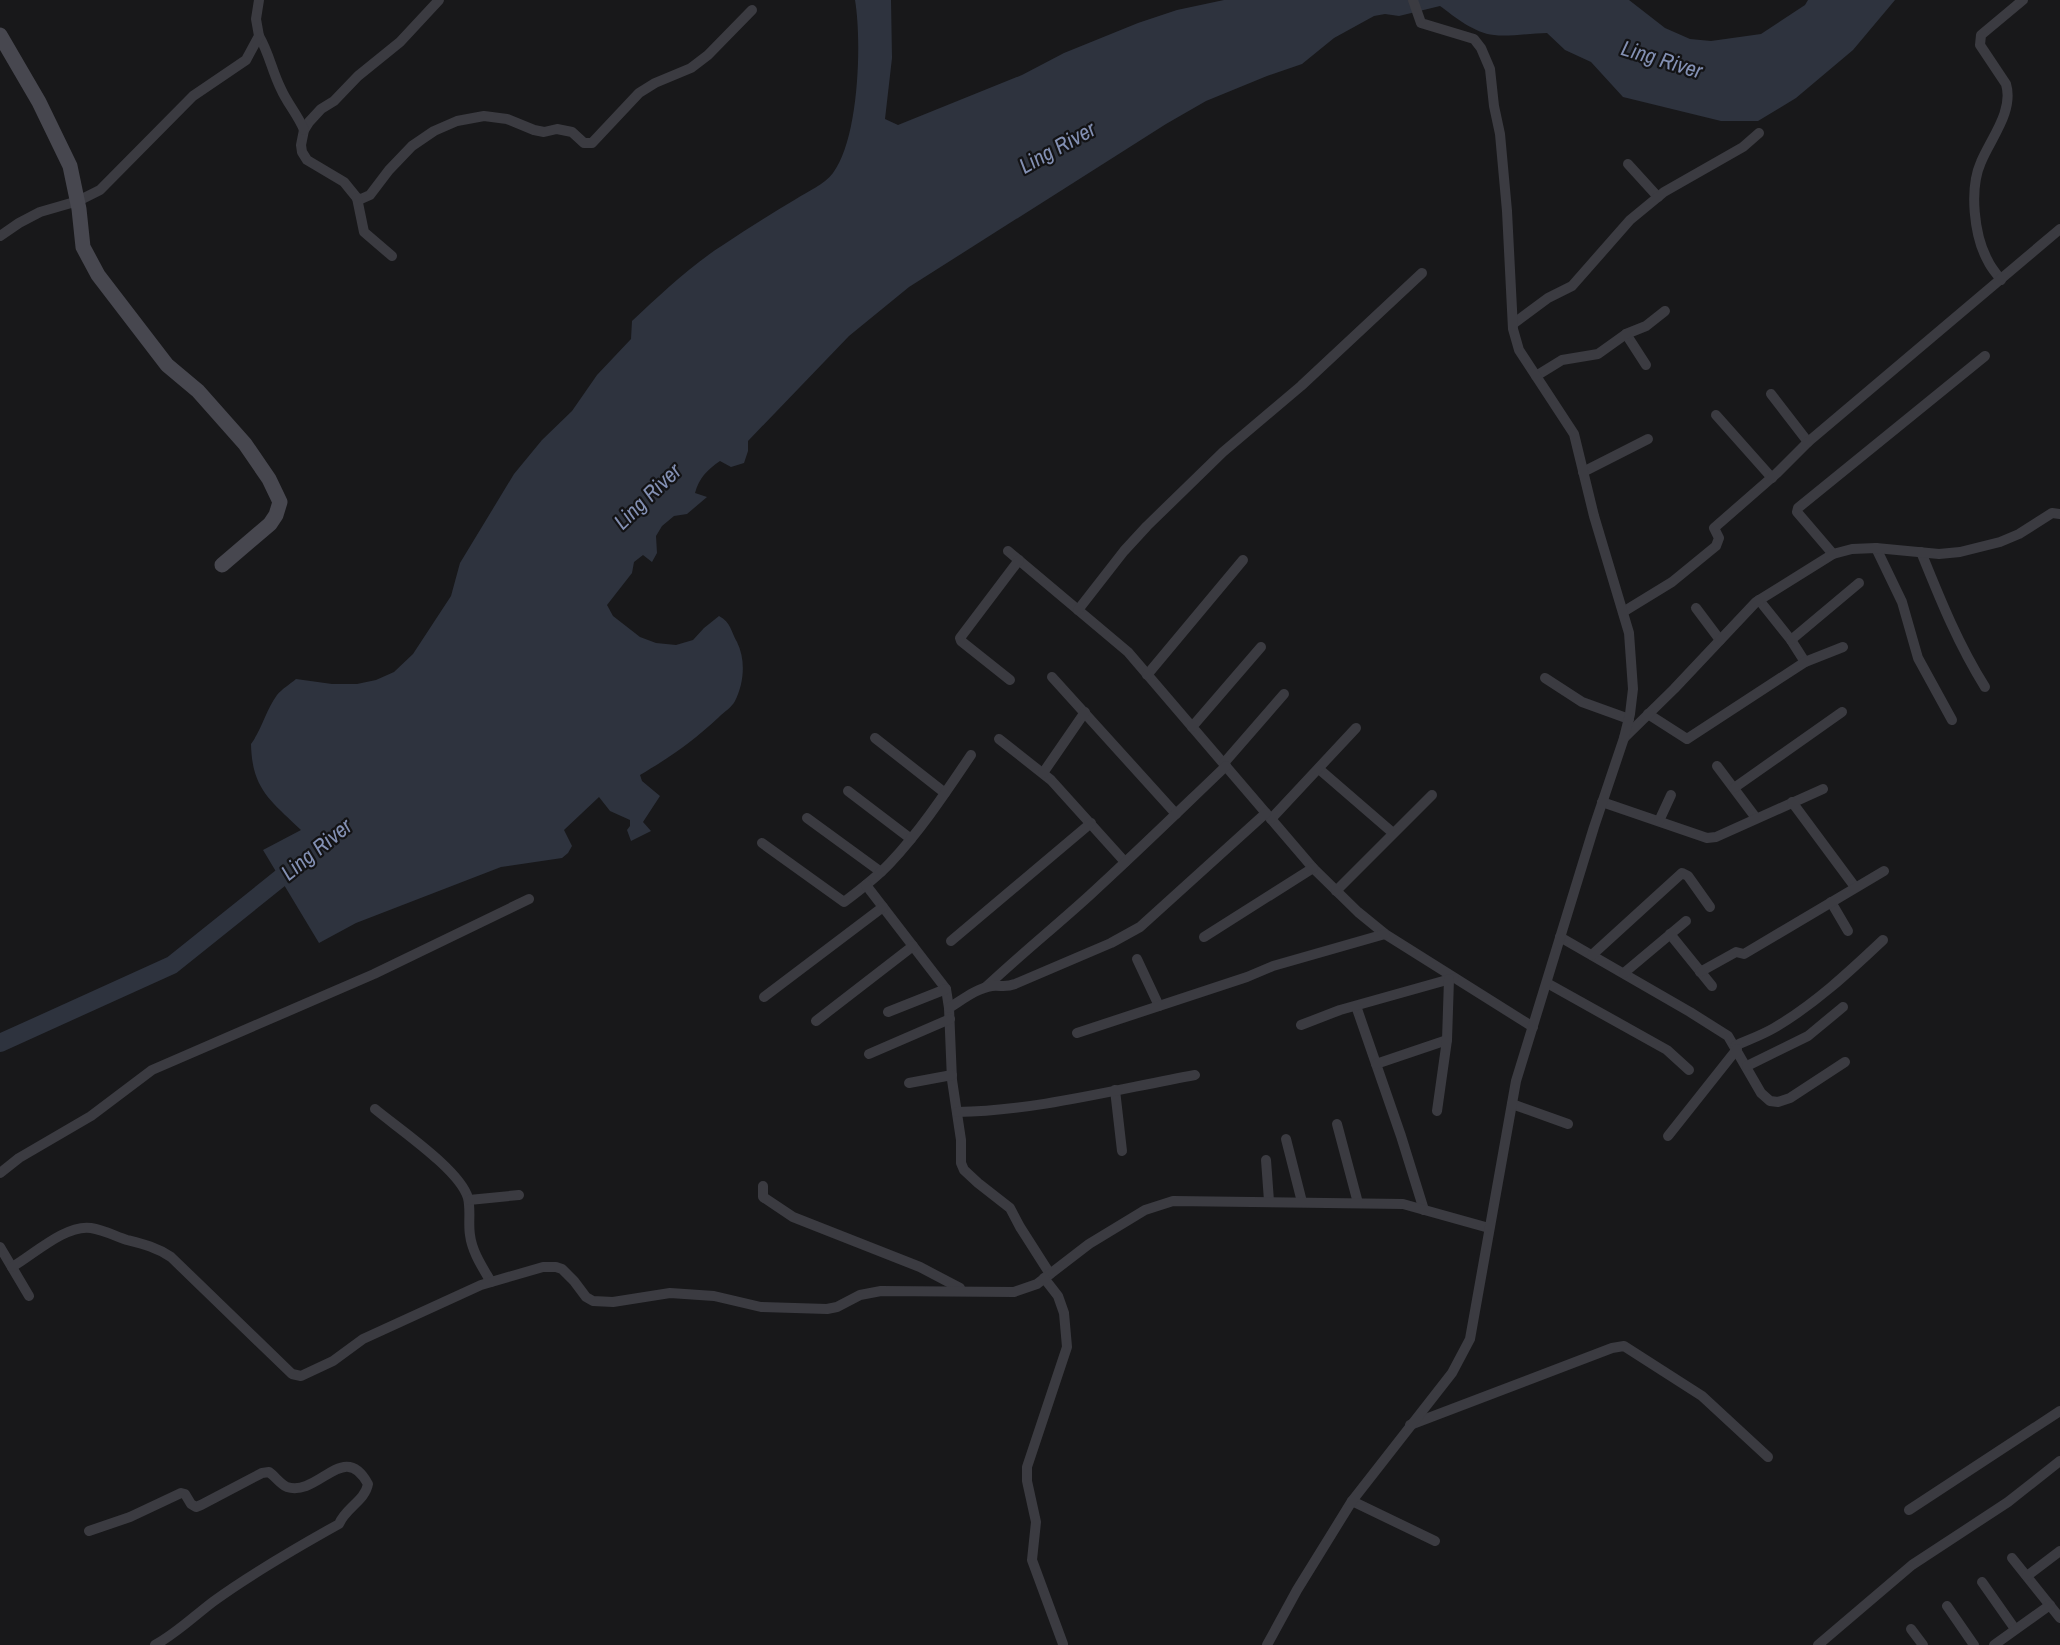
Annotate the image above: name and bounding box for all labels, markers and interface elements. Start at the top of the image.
water label: Ling River [1618,32,1707,86]
water label: Ling River [1013,113,1102,180]
water label: Ling River [607,456,688,536]
water label: Ling River [274,811,359,887]

